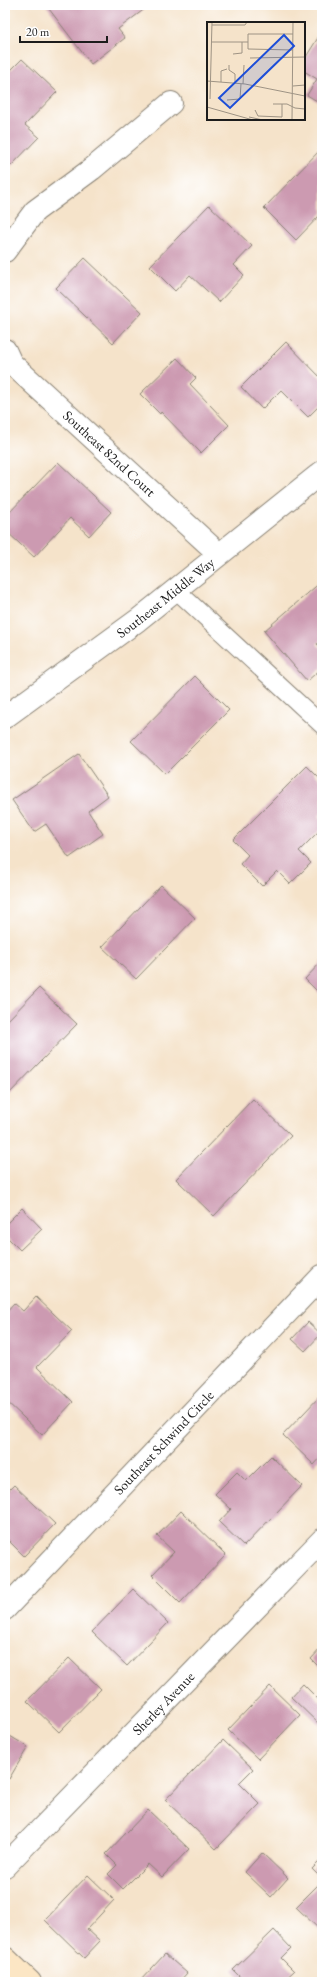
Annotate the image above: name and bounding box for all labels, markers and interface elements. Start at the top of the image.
scale bar [20,18,107,44]
inset map [207,22,305,120]
text: 20 m [26,24,50,40]
street label: Southeast 82nd Court [59,406,160,501]
street label: Southeast Middle Way [113,553,219,642]
street label: Southeast Schwind Circle [110,1386,218,1498]
street label: Sherley Avenue [128,1667,199,1739]

